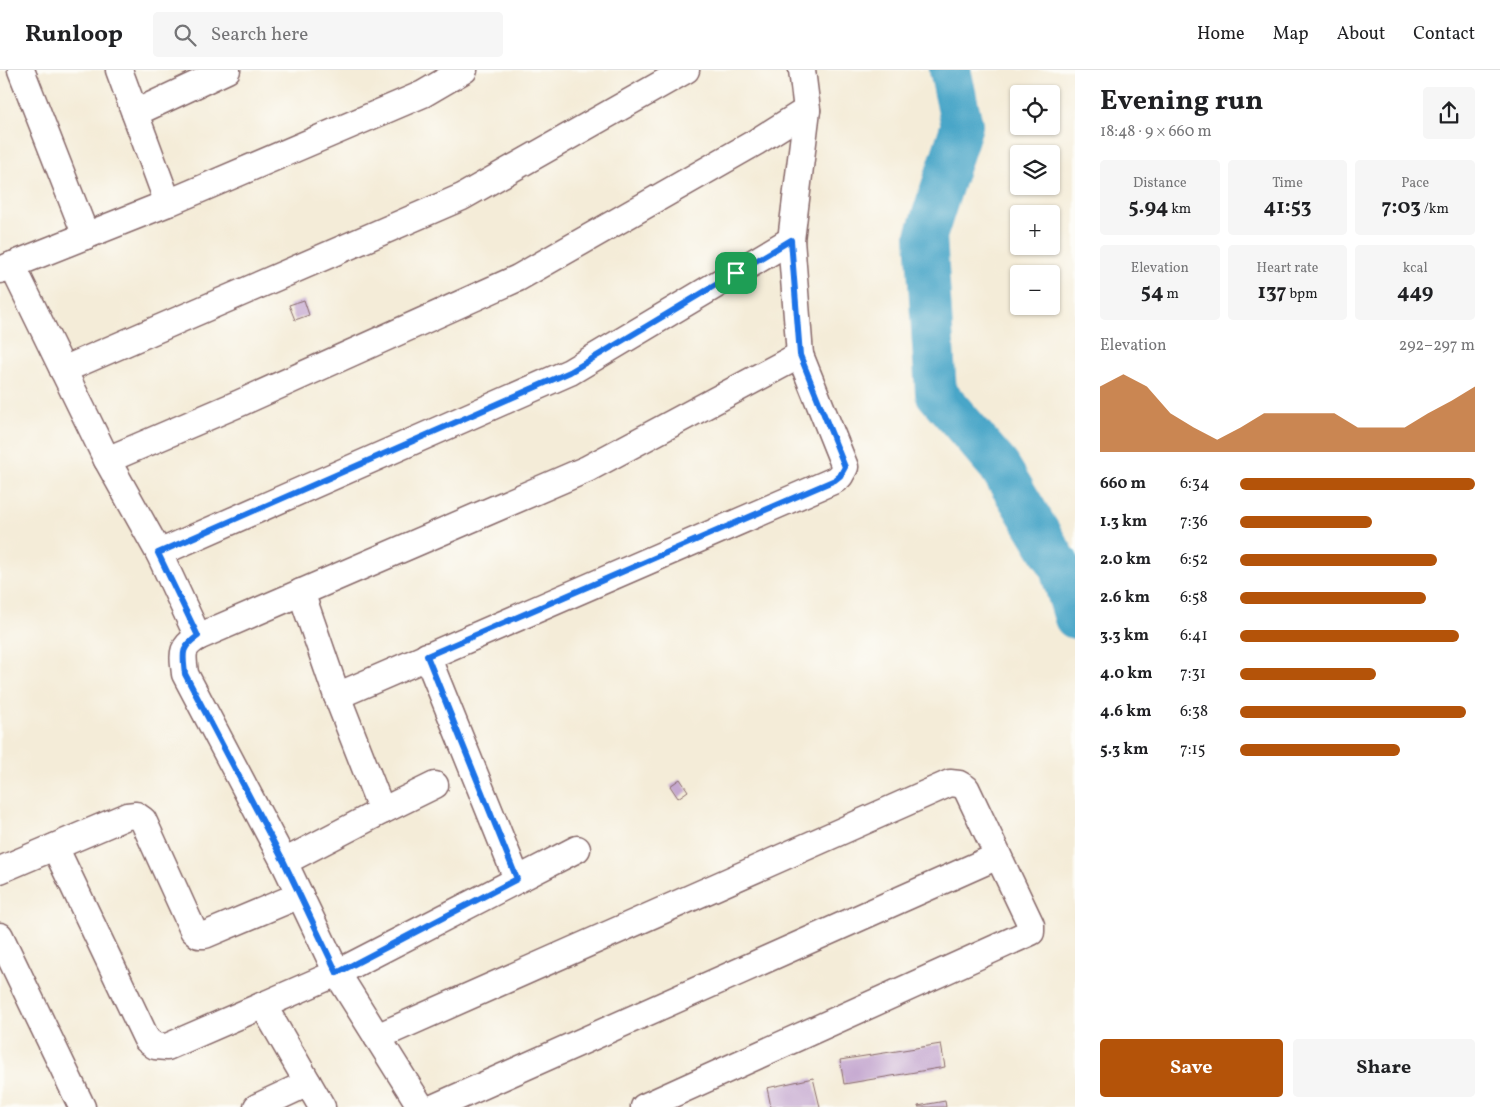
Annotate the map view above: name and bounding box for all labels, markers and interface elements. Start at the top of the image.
search box [153,12,503,57]
text: Runloop [25,18,123,52]
icon: search [171,21,199,49]
text: Search here [211,22,308,48]
text: Home [1197,22,1245,47]
text: Map [1273,22,1309,47]
text: About [1337,22,1385,47]
text: Contact [1413,22,1475,47]
text: Evening run [1100,82,1264,121]
map controls [1010,85,1060,315]
button: locate [1010,85,1060,135]
button: share [1423,87,1475,139]
text: 18:48 · 9 × 660 m [1100,121,1212,143]
button: layers [1010,145,1060,195]
text: Distance [1133,174,1187,193]
text: Time [1272,174,1303,193]
text: Pace [1401,174,1429,193]
text: 5.94 [1128,193,1168,222]
text: 41:53 [1264,193,1311,222]
text: 7:03 [1381,193,1421,222]
text: km [1168,200,1191,219]
text: /km [1421,200,1449,219]
button: + [1010,205,1060,255]
pin [715,252,757,294]
icon: arrive [722,259,750,287]
text: Elevation [1131,259,1189,278]
text: Heart rate [1257,259,1318,278]
text: kcal [1403,259,1428,278]
button: − [1010,265,1060,315]
text: 54 [1141,278,1164,307]
text: 137 [1257,278,1287,307]
text: 449 [1397,278,1433,307]
text: m [1164,285,1179,304]
text: bpm [1287,285,1318,304]
text: Elevation [1100,335,1167,357]
text: 292–297 m [1399,335,1475,357]
text: 660 m [1100,473,1146,495]
text: 6:34 [1180,473,1210,495]
text: 1.3 km [1100,511,1147,533]
text: 7:36 [1180,511,1208,533]
text: 2.0 km [1100,549,1151,571]
text: 6:52 [1180,549,1208,571]
text: 2.6 km [1100,587,1150,609]
text: 6:58 [1180,587,1208,609]
text: 3.3 km [1100,625,1149,647]
text: 6:41 [1180,625,1208,647]
text: 4.0 km [1100,663,1152,685]
text: 7:31 [1180,663,1206,685]
text: 4.6 km [1100,701,1151,723]
text: 6:38 [1180,701,1208,723]
text: 5.3 km [1100,739,1148,761]
text: 7:15 [1180,739,1205,761]
button: Save [1100,1039,1283,1097]
button: Share [1293,1039,1475,1097]

